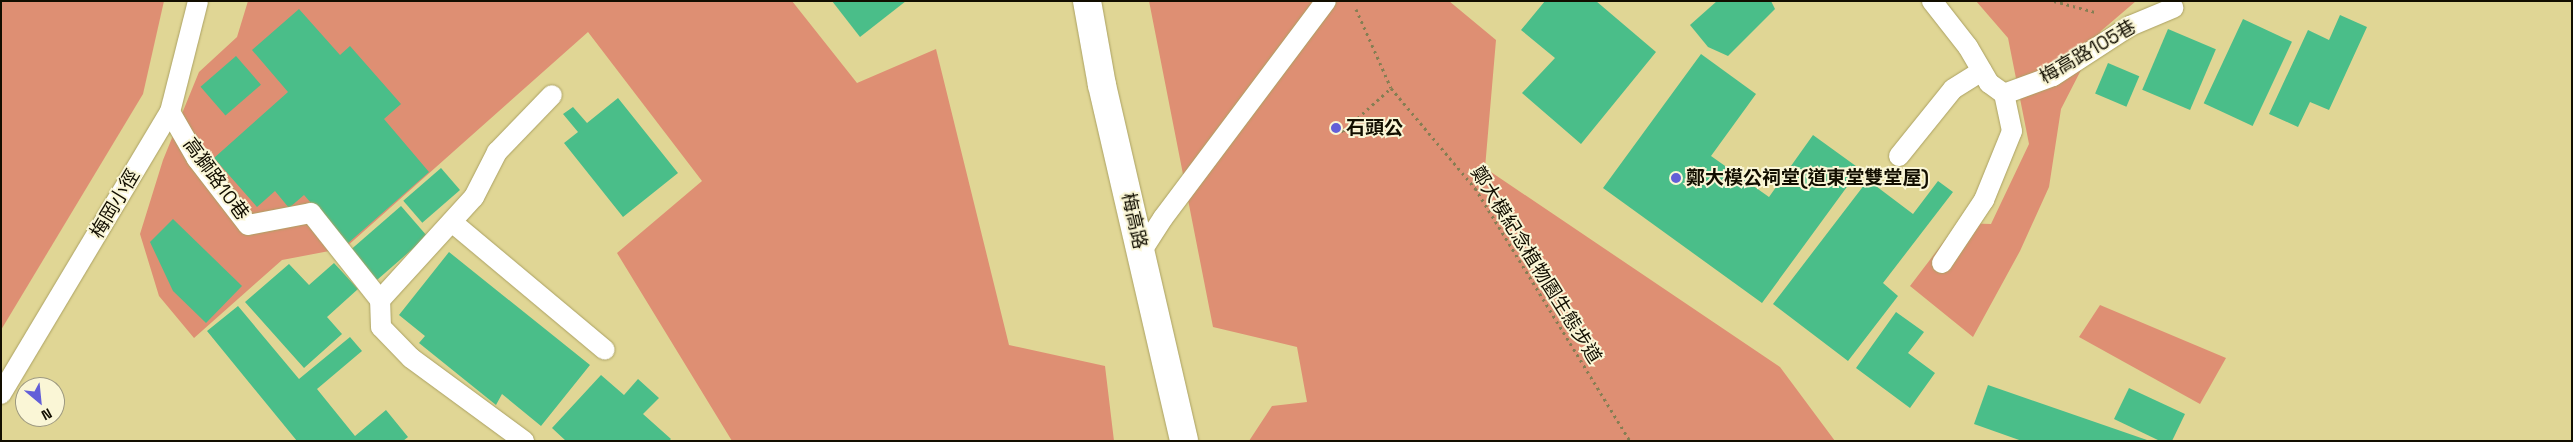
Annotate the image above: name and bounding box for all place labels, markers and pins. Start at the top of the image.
place label: 石頭公 [1346,117,1403,139]
marker: 石頭公 [1330,122,1342,134]
place label: 鄭大模公祠堂(道東堂雙堂屋) [1686,167,1929,189]
marker: 鄭大模公祠堂(道東堂雙堂屋) [1670,172,1682,184]

